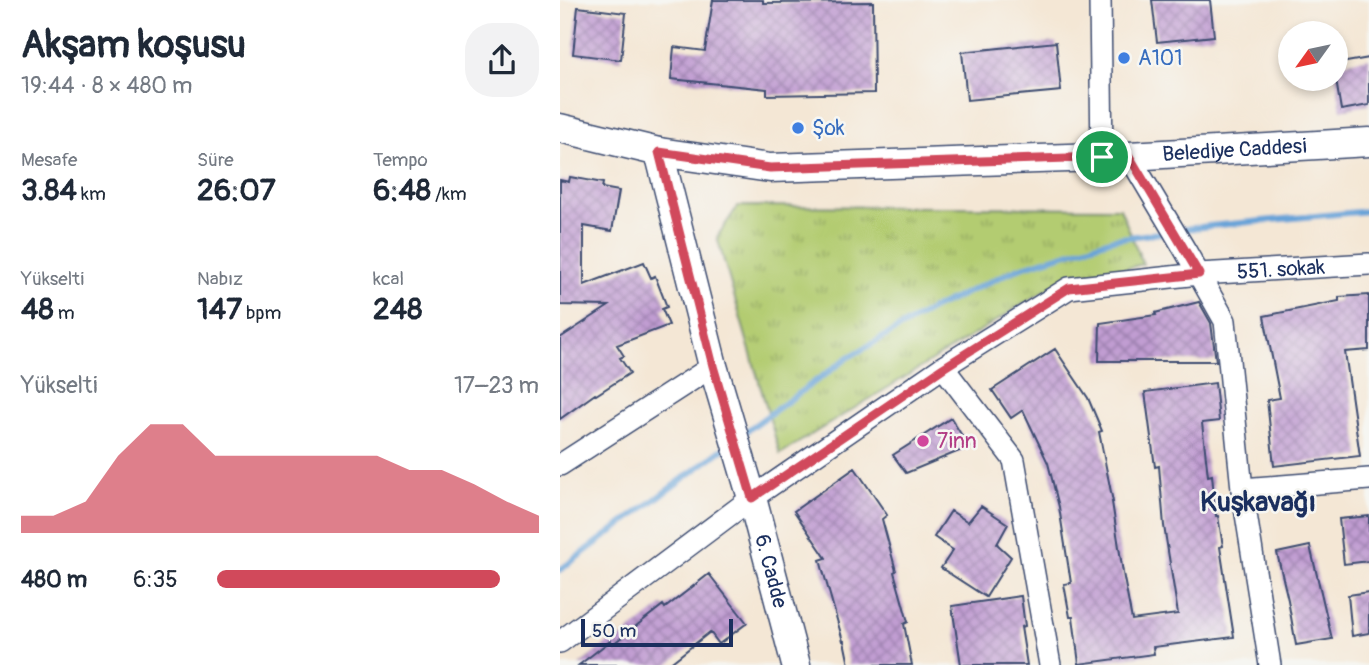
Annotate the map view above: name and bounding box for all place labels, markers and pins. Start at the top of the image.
place label: A101 [1138,45,1182,72]
marker: A101 [1116,50,1132,66]
place label: Şok [812,115,845,142]
marker: Şok [790,120,806,136]
pin [1072,127,1132,187]
place label: 7inn [937,428,977,455]
marker: 7inn [915,433,931,449]

